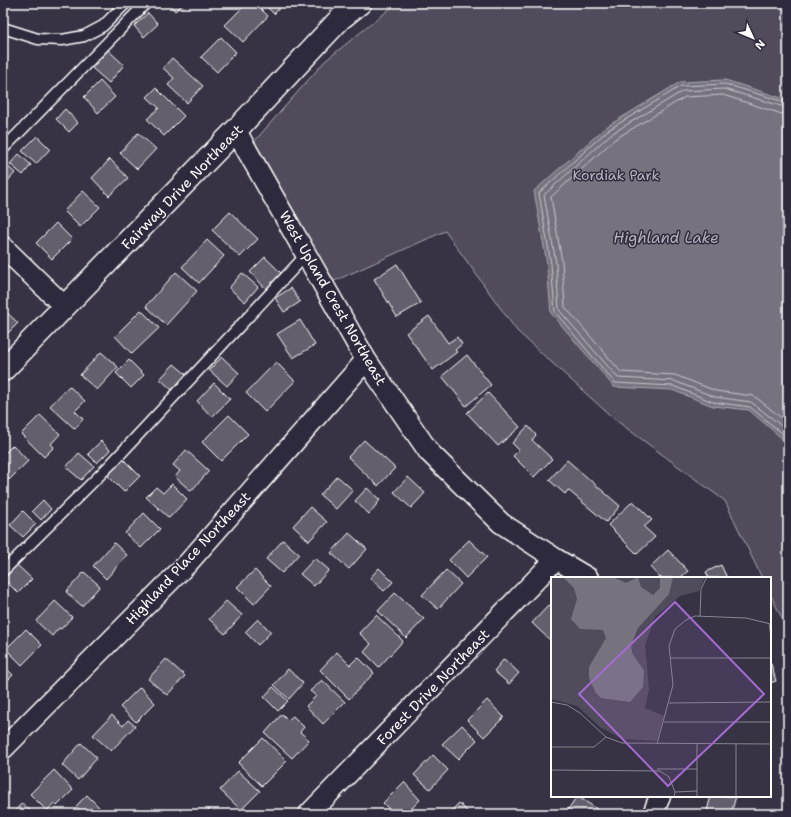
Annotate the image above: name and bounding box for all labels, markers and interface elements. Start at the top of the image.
north arrow [733,18,773,58]
text: N [751,36,768,53]
street label: Fairway Drive Northeast [117,121,247,253]
park label: Kordiak Park [573,166,659,184]
street label: West Upland Crest Northeast [276,208,390,388]
water label: Highland Lake [613,228,719,248]
street label: Highland Place Northeast [122,488,254,628]
inset map [551,577,771,797]
street label: Forest Drive Northeast [373,625,493,749]

